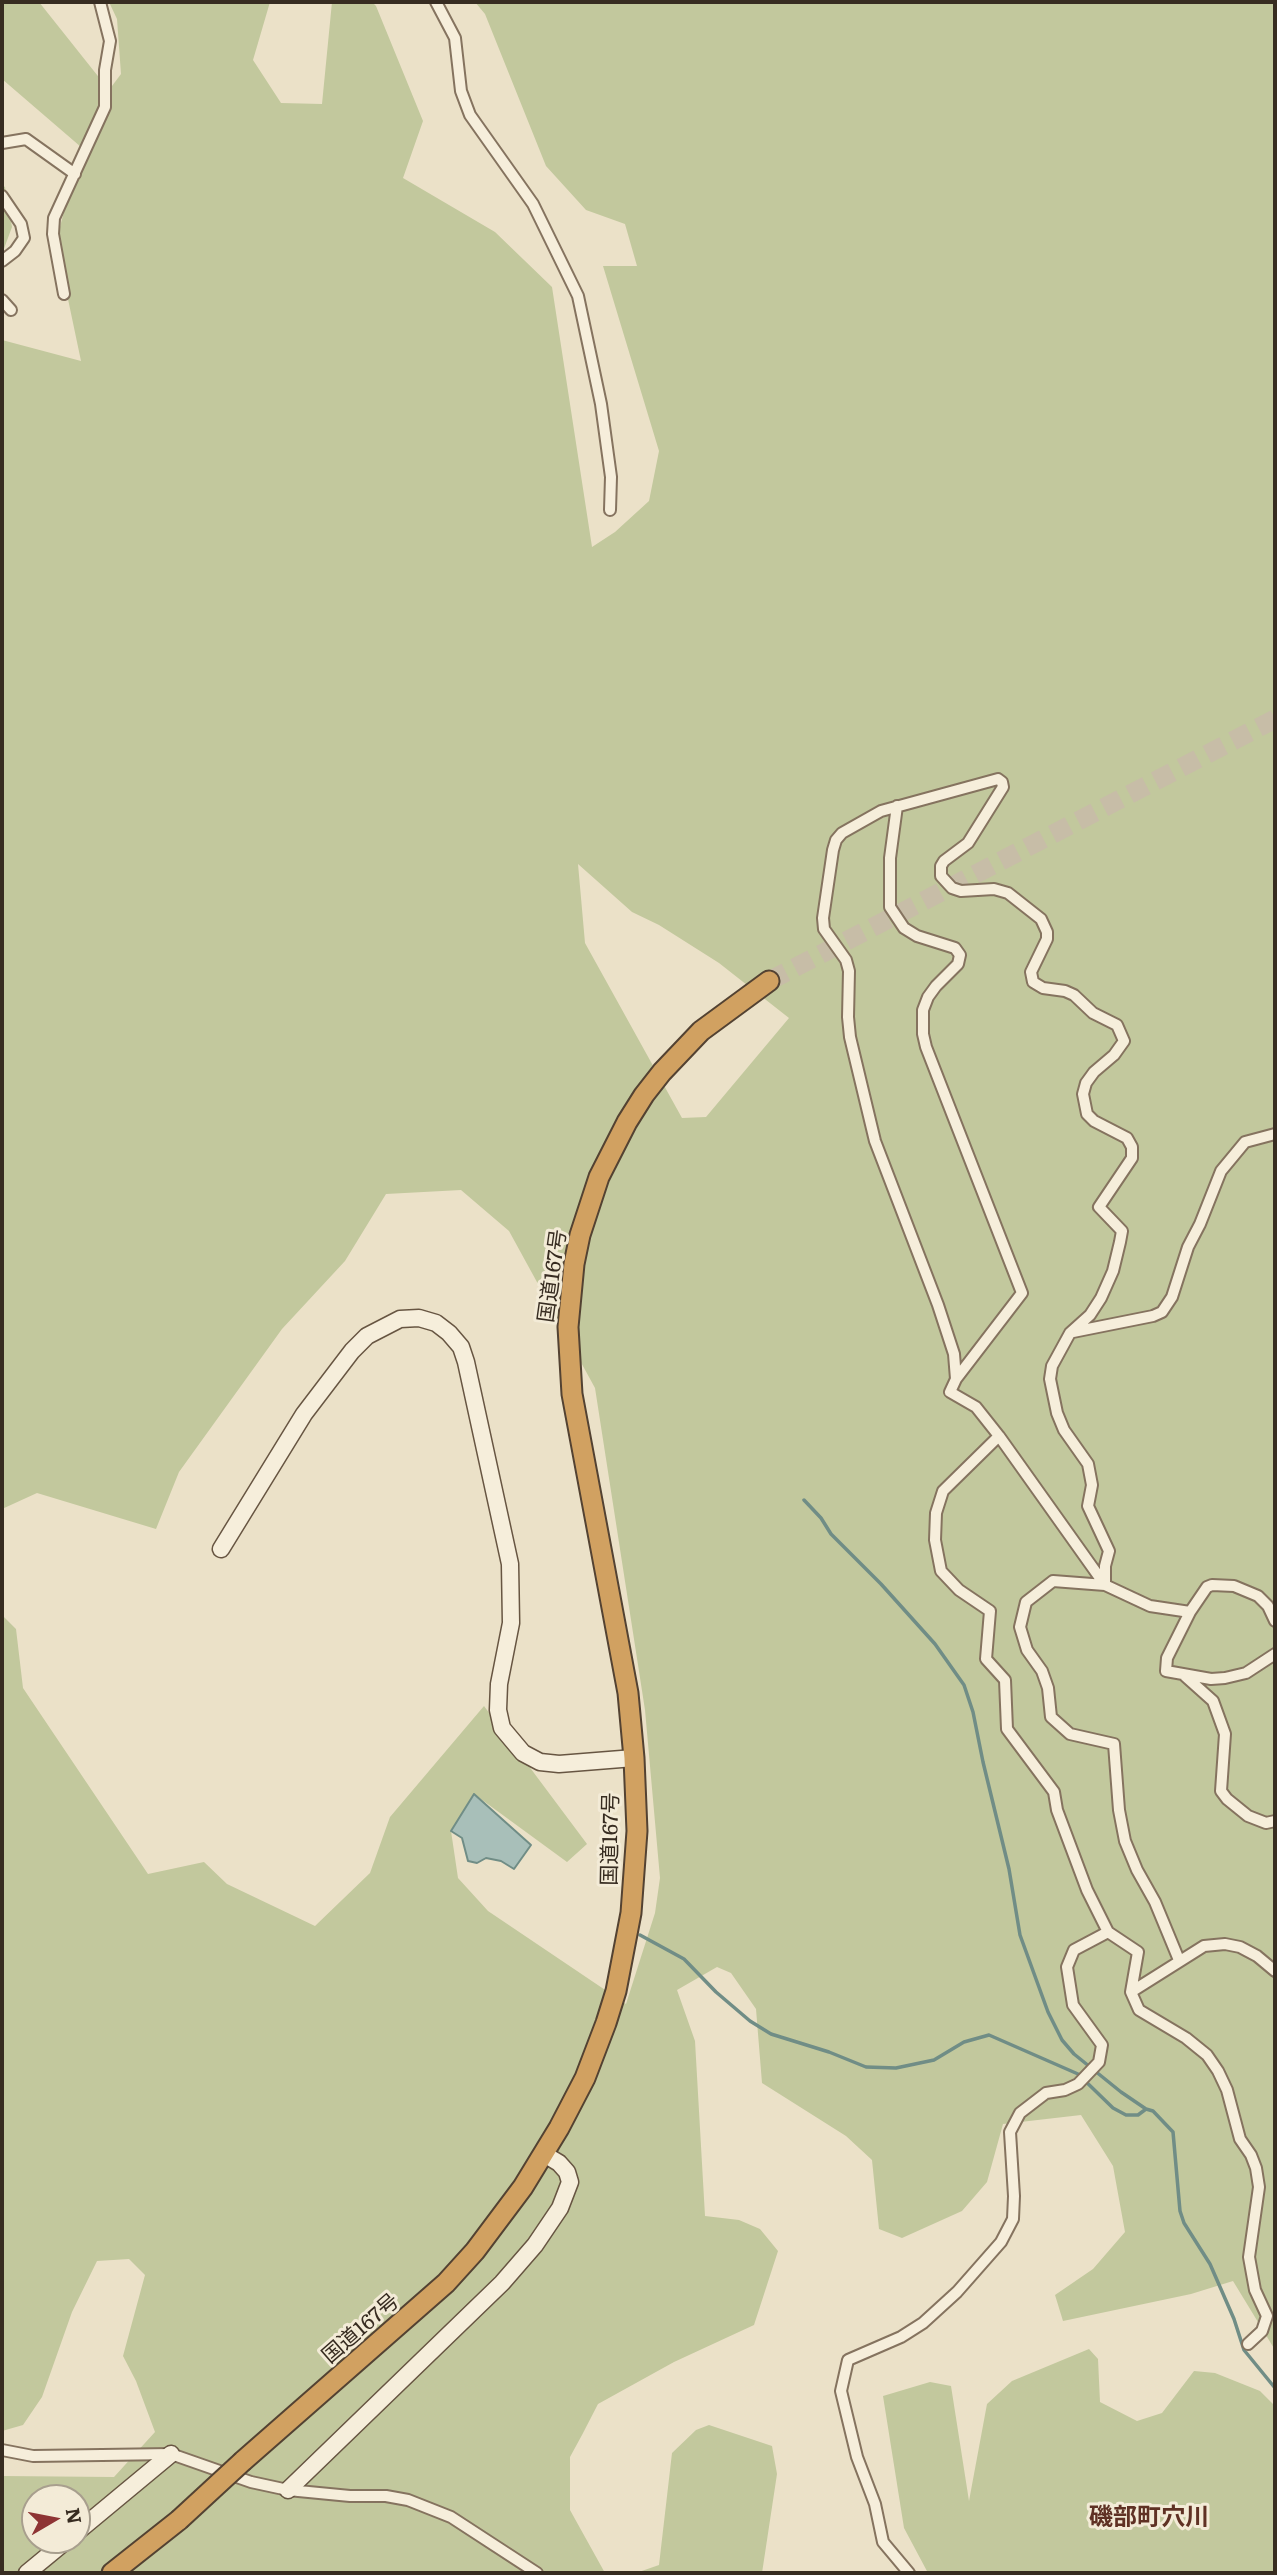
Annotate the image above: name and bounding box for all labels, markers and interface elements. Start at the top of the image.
street label: 国道167号 [534,1228,572,1324]
street label: 国道167号 [598,1792,624,1886]
street label: 国道167号 [317,2289,405,2369]
north arrow [21,2484,91,2554]
district label: 磯部町穴川 [1089,2504,1209,2532]
text: N [60,2505,90,2526]

